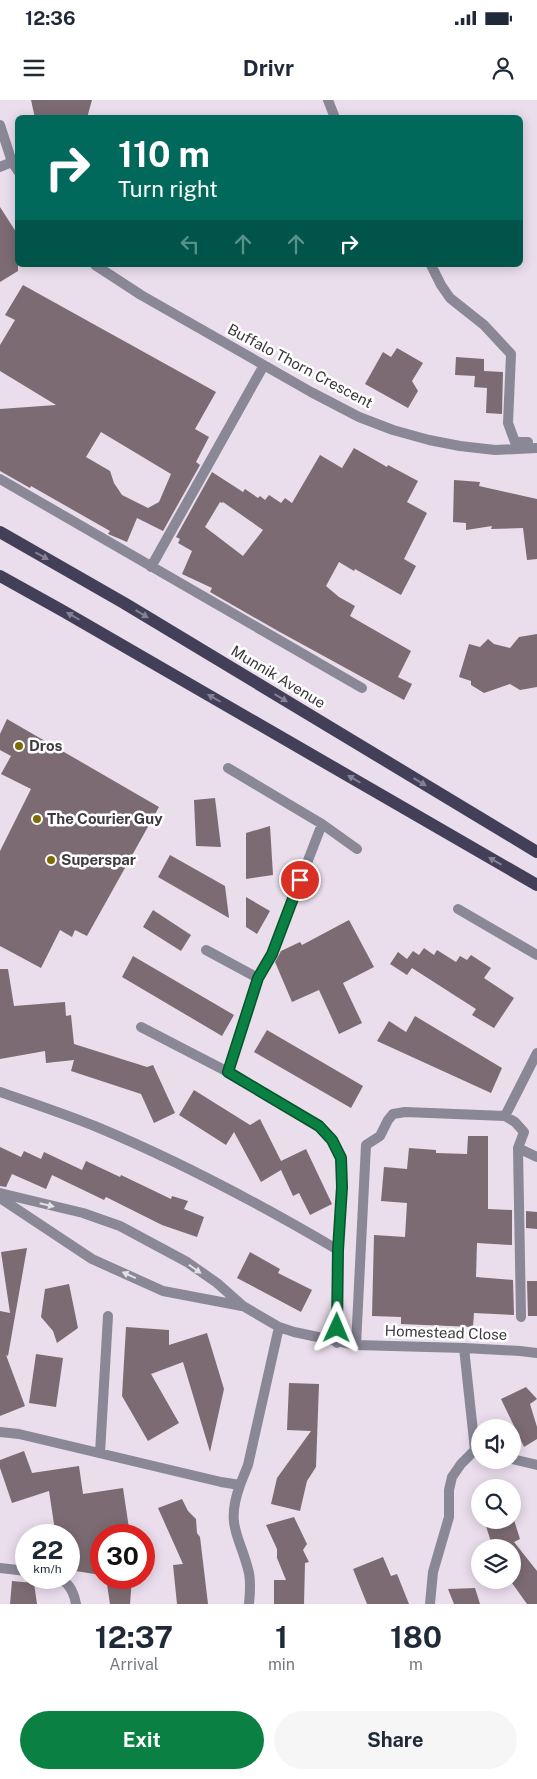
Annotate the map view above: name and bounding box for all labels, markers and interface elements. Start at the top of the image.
text: 12:36 [25,7,75,29]
icon: menu [20,54,48,82]
icon: person [489,54,517,82]
text: Drivr [243,55,294,81]
text: 110 m [118,134,210,175]
icon: right [35,135,100,200]
text: Turn right [118,176,218,202]
icon: left [176,230,204,258]
icon: ahead [229,230,257,258]
icon: ahead [282,230,310,258]
icon: right [335,230,363,258]
street label: Buffalo Thorn Crescent [225,320,376,411]
one-way arrow [35,552,50,560]
one-way arrow [136,609,149,618]
one-way arrow [66,612,80,621]
street label: Munnik Avenue [228,642,328,711]
one-way arrow [207,693,220,702]
one-way arrow [275,693,288,702]
place label: Dros [29,737,63,754]
marker: Dros [13,740,25,752]
one-way arrow [348,775,361,784]
one-way arrow [414,777,427,786]
place label: The Courier Guy [47,810,163,827]
marker: The Courier Guy [31,813,43,825]
place label: Superspar [61,851,136,868]
marker: Superspar [45,854,57,866]
one-way arrow [488,856,501,865]
pin [279,859,321,901]
icon: arrive [286,866,314,894]
one-way arrow [40,1201,55,1209]
one-way arrow [189,1264,202,1273]
one-way arrow [122,1271,136,1279]
position arrow [310,1301,362,1353]
street label: Homestead Close [384,1322,508,1343]
map controls [471,1419,521,1589]
button: sound [471,1419,521,1469]
button: search [471,1479,521,1529]
speed limit sign: 30 [90,1524,155,1589]
text: 22 [32,1535,63,1565]
button: layers [471,1539,521,1589]
text: km/h [33,1562,62,1576]
text: 12:37 [95,1619,173,1655]
text: 1 [275,1619,288,1655]
text: 180 [390,1619,442,1655]
text: Arrival [109,1655,159,1674]
text: min [268,1655,295,1674]
text: m [409,1655,423,1674]
button: Exit [20,1711,264,1769]
button: Share [274,1711,517,1769]

